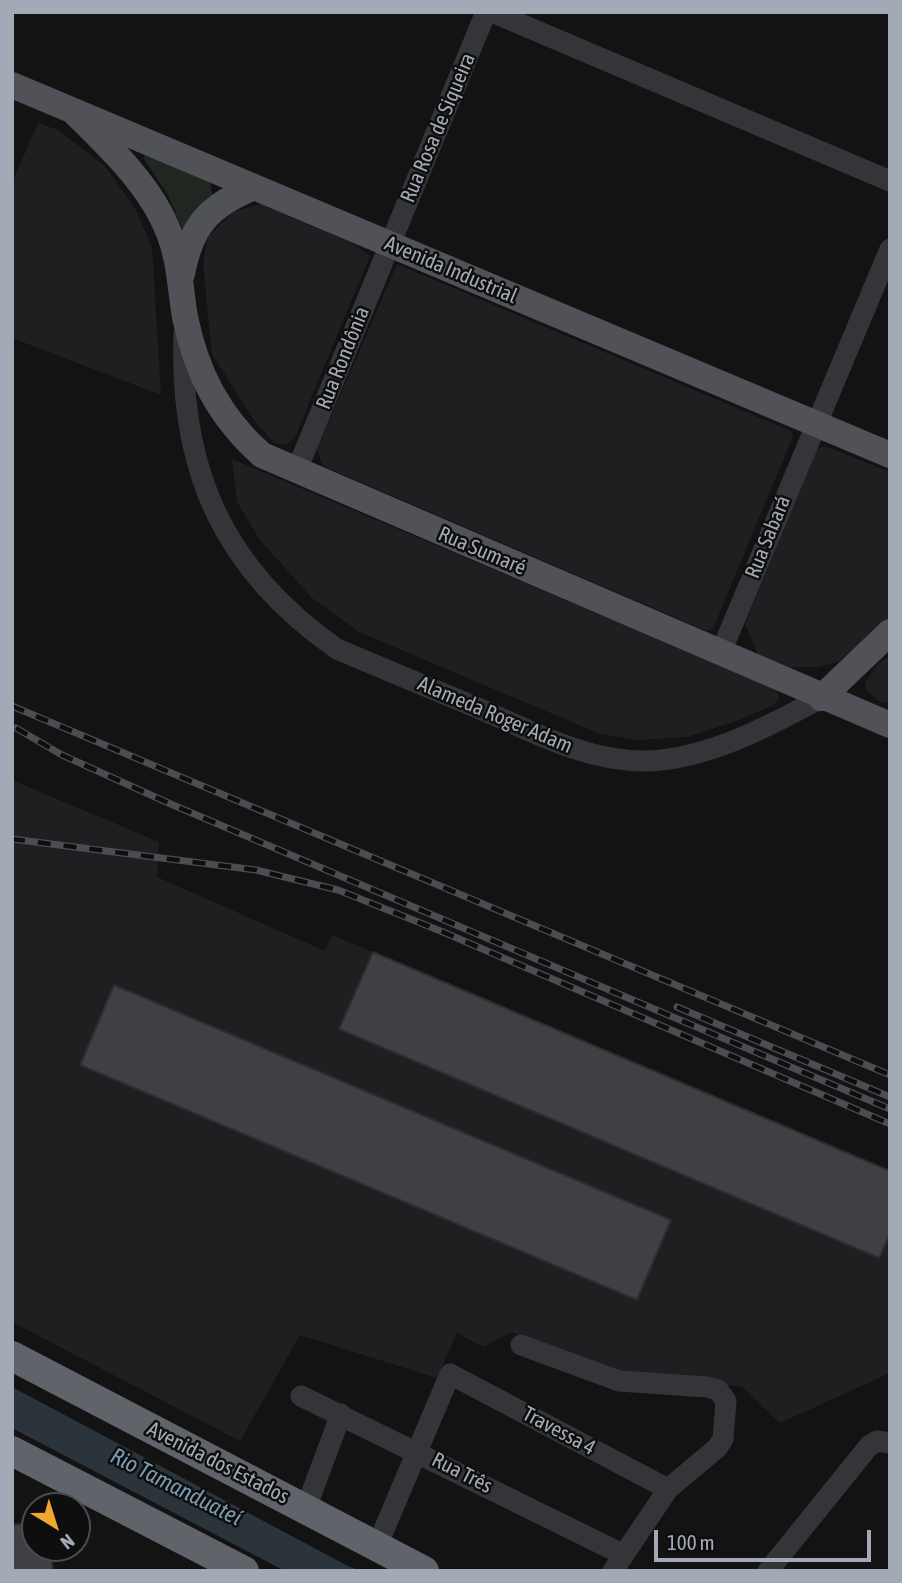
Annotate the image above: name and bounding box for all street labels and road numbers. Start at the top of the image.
street label: Rua Rosa de Siqueira [395,50,481,206]
street label: Avenida Industrial [381,231,521,309]
street label: Rua Rondônia [311,303,375,413]
street label: Rua Sabará [740,492,796,582]
street label: Rua Sumaré [434,521,530,581]
street label: Alameda Roger Adam [414,671,576,759]
street label: Travessa 4 [518,1401,600,1461]
street label: Avenida dos Estados [143,1416,293,1510]
street label: Rua Três [428,1447,496,1499]

